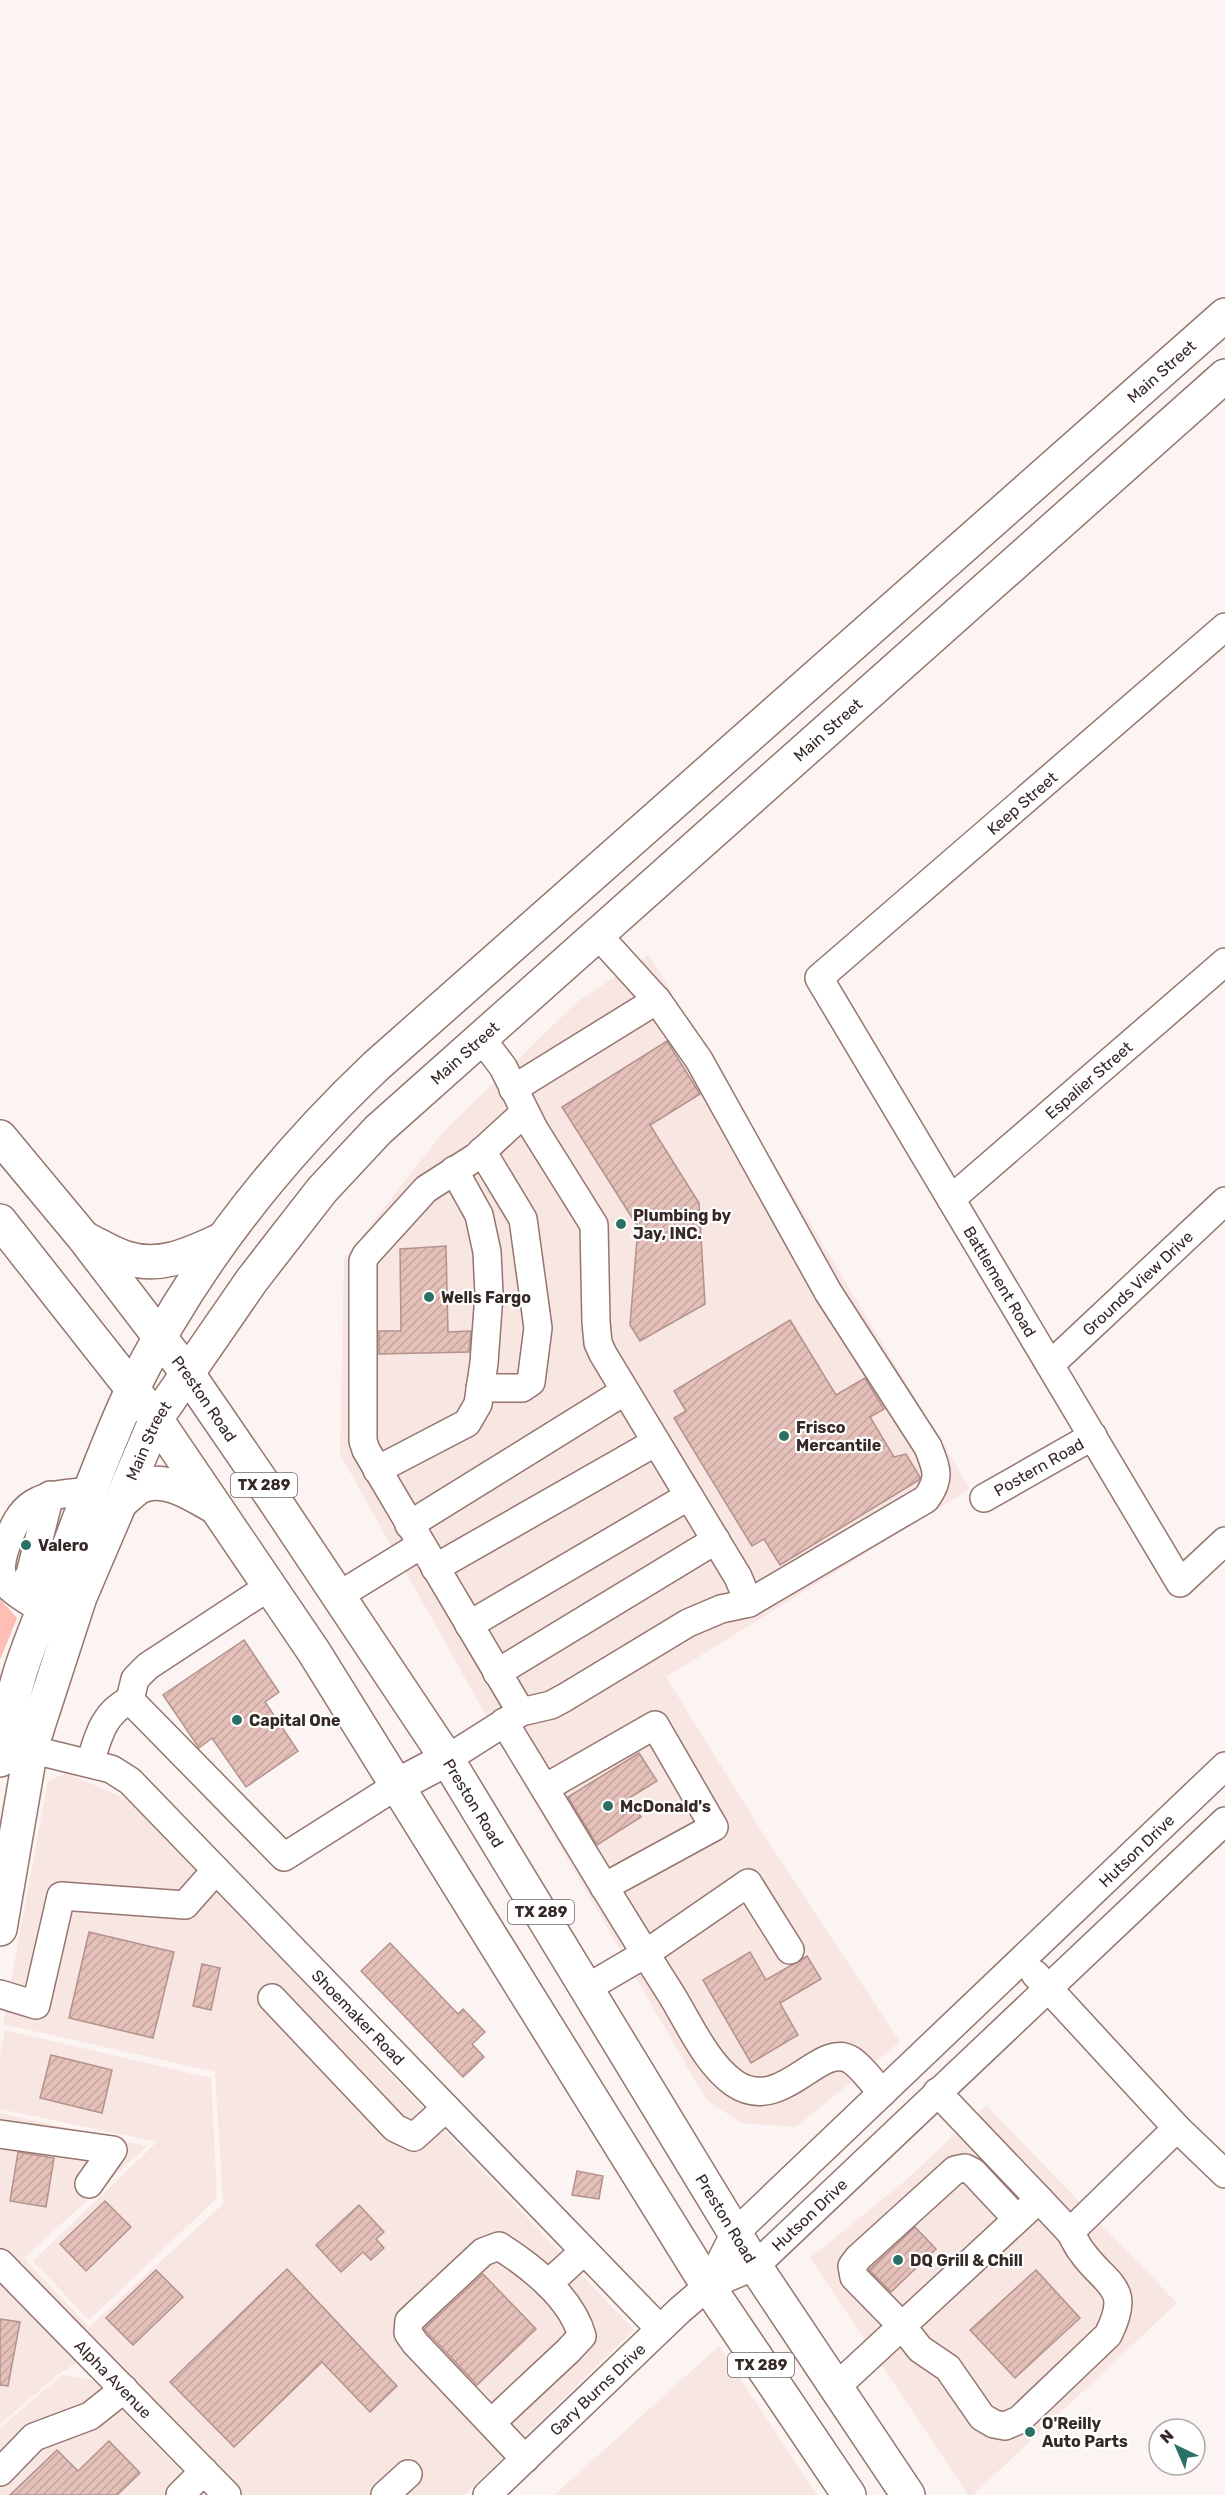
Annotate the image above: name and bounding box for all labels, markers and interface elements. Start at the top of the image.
street label: Main Street [1123,336,1200,407]
street label: Main Street [790,695,866,766]
street label: Keep Street [983,768,1061,839]
street label: Main Street [427,1018,503,1089]
street label: Espalier Street [1042,1037,1136,1123]
place label: Plumbing by Jay, INC. [633,1206,732,1243]
marker: Plumbing by Jay, INC. [614,1217,628,1231]
street label: Battlement Road [959,1223,1040,1341]
street label: Grounds View Drive [1079,1227,1197,1340]
place label: Wells Fargo [441,1288,531,1307]
marker: Wells Fargo [422,1290,436,1304]
street label: Preston Road [167,1352,240,1445]
street label: Main Street [122,1398,175,1483]
place label: Frisco Mercantile [796,1418,881,1455]
marker: Frisco Mercantile [777,1429,791,1443]
street label: Postern Road [991,1434,1087,1500]
road number: TX 289 [231,1473,297,1497]
place label: Valero [38,1536,89,1555]
marker: Valero [19,1538,33,1552]
place label: Capital One [249,1711,340,1730]
marker: Capital One [230,1713,244,1727]
street label: Preston Road [439,1755,507,1851]
place label: McDonald's [620,1797,711,1816]
marker: McDonald's [601,1799,615,1813]
street label: Hutson Drive [1095,1810,1178,1891]
road number: TX 289 [508,1900,574,1924]
street label: Shoemaker Road [308,1966,409,2069]
street label: Preston Road [691,2171,760,2266]
street label: Hutson Drive [768,2175,851,2255]
place label: DQ Grill & Chill [910,2251,1023,2270]
marker: DQ Grill & Chill [891,2253,905,2267]
street label: Alpha Avenue [70,2336,156,2422]
street label: Gary Burns Drive [546,2339,650,2440]
road number: TX 289 [728,2353,794,2377]
place label: O'Reilly Auto Parts [1042,2414,1128,2451]
north arrow [1147,2417,1207,2477]
marker: O'Reilly Auto Parts [1023,2425,1037,2439]
text: N [1156,2426,1178,2447]

